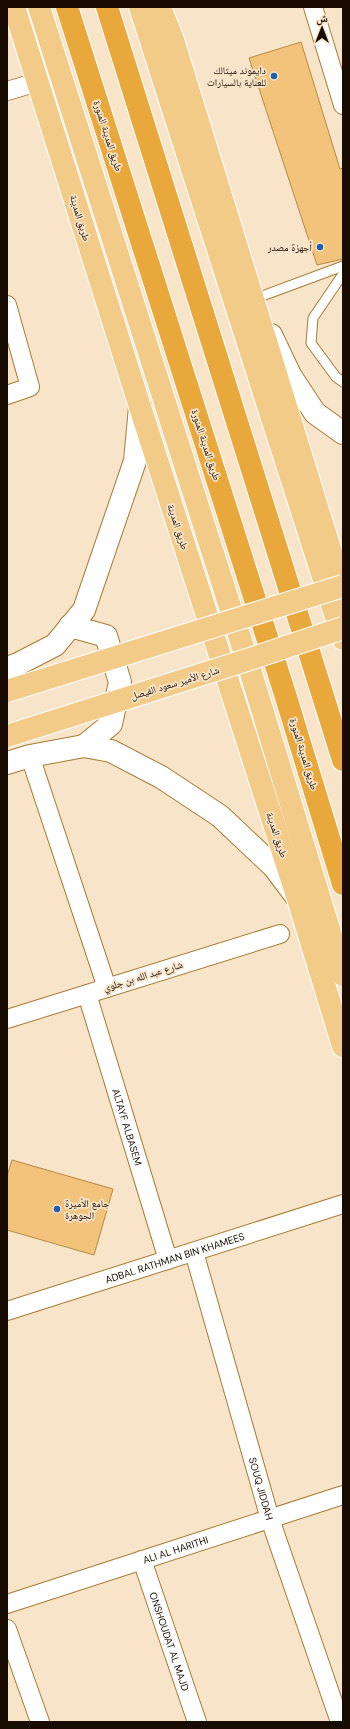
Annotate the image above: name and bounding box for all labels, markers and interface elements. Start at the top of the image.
north arrow [302,8,342,48]
text: ش [316,11,328,26]
place label: دايموند ميتالك للعناية بالسيارات [207,64,266,89]
marker: دايموند ميتالك للعناية بالسيارات [269,71,279,81]
street label: طريق المدينة المنورة [90,99,126,174]
street label: طريق المدينة [67,193,93,243]
place label: أجهزة مصدر [267,241,312,254]
marker: أجهزة مصدر [315,242,325,252]
street label: طريق المدينة المنورة [188,408,224,483]
street label: طريق المدينة [164,502,192,552]
street label: شارع الأمير سعود الفيصل [129,663,221,703]
street label: طريق المدينة المنورة [287,717,321,792]
street label: طريق المدينة [263,810,291,860]
street label: شارع عبد الله بن جلوي [102,958,185,996]
street label: ALTAYF ALBASEM [110,1087,145,1167]
place label: جامع الأميرة الجوهرة [65,1197,110,1222]
marker: جامع الأميرة الجوهرة [52,1204,62,1214]
street label: ADBAL RATHMAN BIN KHAMEES [103,1229,246,1286]
street label: SOUQ JIDDAH [246,1456,276,1522]
street label: ALI AL HARITHI [141,1533,210,1566]
street label: ONSHOUDAT AL MAJD [147,1590,193,1693]

